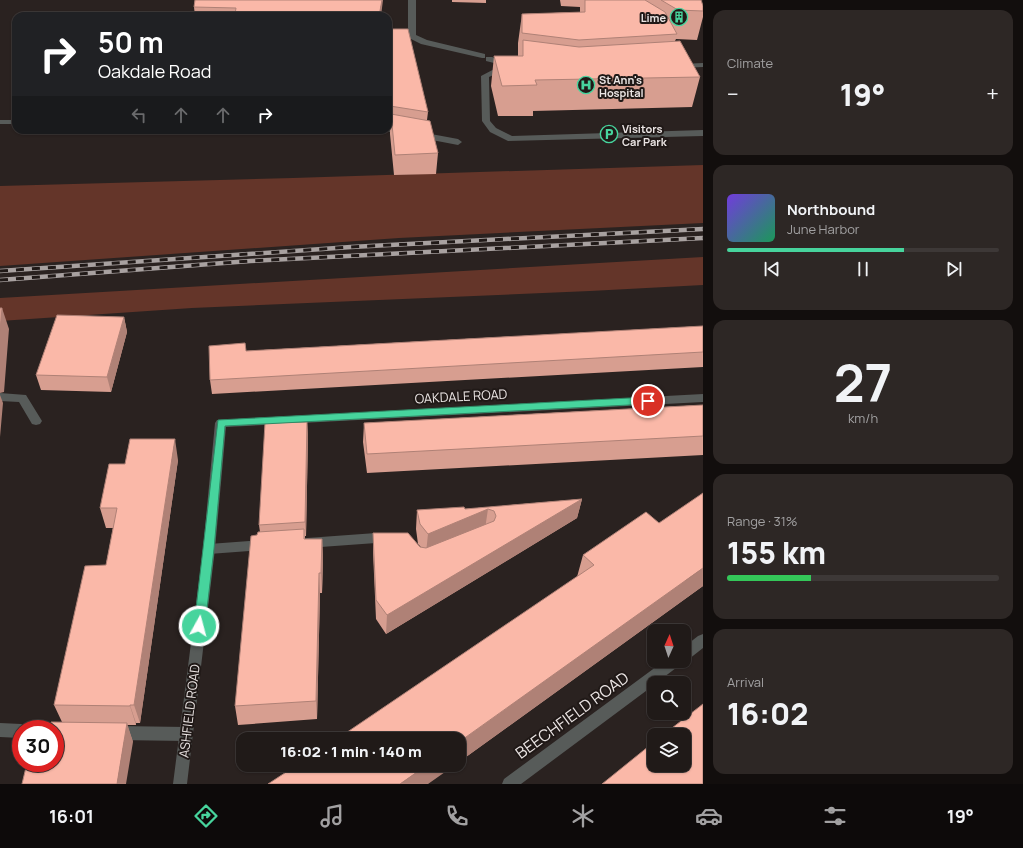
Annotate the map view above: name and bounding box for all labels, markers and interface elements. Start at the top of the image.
building icon: Lime [669,7,689,27]
place label: Lime [641,10,666,25]
text: 50 m [98,23,164,61]
icon: right [32,28,84,80]
text: Climate [727,54,773,72]
text: Oakdale Road [98,59,211,83]
place label: St Ann's Hospital [599,72,644,100]
text: 19° [840,74,885,115]
hospital icon: St Ann's Hospital [576,75,596,95]
text: − [727,79,739,109]
text: + [986,79,999,109]
icon: left [128,104,150,126]
icon: ahead [170,104,192,126]
icon: ahead [212,104,234,126]
icon: right [254,104,276,126]
place label: Visitors Car Park [622,121,668,149]
parking icon: Visitors Car Park [599,124,619,144]
text: Northbound [787,199,875,220]
text: June Harbor [787,220,860,238]
icon: previous [761,258,783,280]
icon: pause [852,258,874,280]
icon: next [943,258,965,280]
text: 27 [834,347,892,418]
pin [631,384,665,418]
street label: OAKDALE ROAD [414,385,508,407]
icon: arrive [637,390,659,412]
text: km/h [848,409,878,427]
text: Range · 31% [727,512,798,530]
text: 155 km [727,532,826,573]
position arrow [178,605,220,647]
north arrow [647,624,691,668]
map controls [647,624,691,772]
street label: ASHFIELD ROAD [174,663,204,759]
street label: BEECHFIELD ROAD [511,666,633,764]
text: Arrival [727,673,764,691]
button: search [647,676,691,720]
text: 16:02 [727,693,808,734]
speed limit sign: 30 [12,720,64,772]
button: layers [647,728,691,772]
text: 16:02 · 1 min · 140 m [280,741,422,762]
icon: directions [192,802,220,830]
icon: music [318,802,346,830]
icon: phone [443,802,471,830]
icon: climate [569,802,597,830]
icon: car [695,802,723,830]
icon: filters [821,802,849,830]
text: 16:01 [49,804,94,828]
text: 19° [947,804,974,828]

